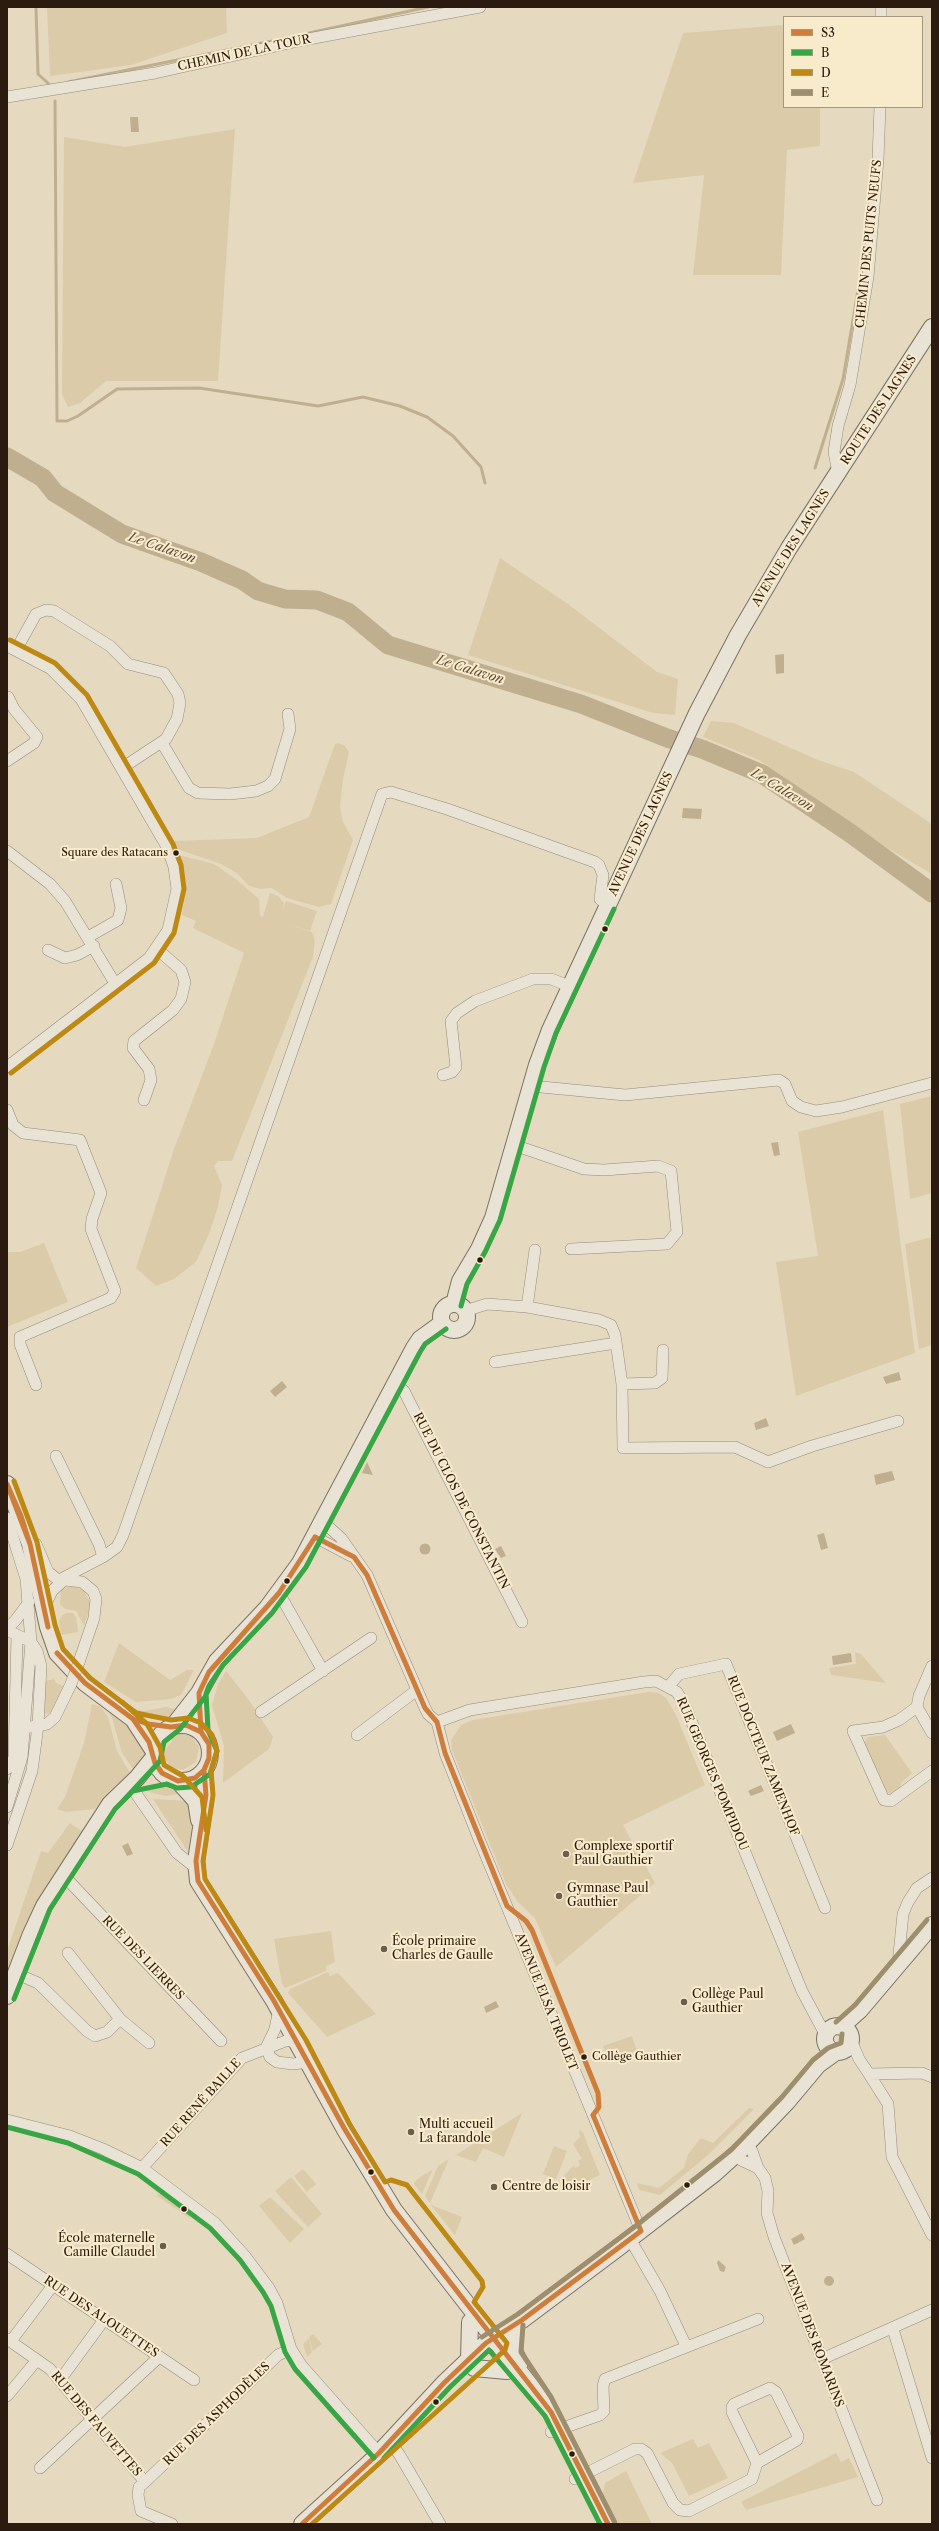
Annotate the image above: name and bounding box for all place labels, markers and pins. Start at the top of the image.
place label: Square des Ratacans [61,846,168,860]
marker: Square des Ratacans [171,848,181,858]
unlabelled marker [600,924,610,934]
unlabelled marker [475,1255,485,1265]
unlabelled marker [282,1576,292,1586]
place label: Complexe sportif Paul Gauthier [574,1840,673,1868]
marker: Complexe sportif Paul Gauthier [561,1849,571,1859]
place label: Gymnase Paul Gauthier [567,1882,648,1910]
marker: Gymnase Paul Gauthier [554,1891,564,1901]
place label: École primaire Charles de Gaulle [392,1935,493,1963]
marker: École primaire Charles de Gaulle [379,1944,389,1954]
place label: Collège Paul Gauthier [692,1988,764,2016]
marker: Collège Paul Gauthier [679,1997,689,2007]
place label: Collège Gauthier [592,2050,681,2064]
marker: Collège Gauthier [579,2052,589,2062]
place label: Multi accueil La farandole [419,2118,493,2146]
marker: Multi accueil La farandole [406,2127,416,2137]
unlabelled marker [366,2167,376,2177]
place label: Centre de loisir [502,2180,590,2194]
unlabelled marker [682,2180,692,2190]
marker: Centre de loisir [489,2182,499,2192]
unlabelled marker [179,2204,189,2214]
place label: École maternelle Camille Claudel [58,2232,155,2260]
marker: École maternelle Camille Claudel [158,2241,168,2251]
unlabelled marker [431,2397,441,2407]
unlabelled marker [567,2449,577,2459]

